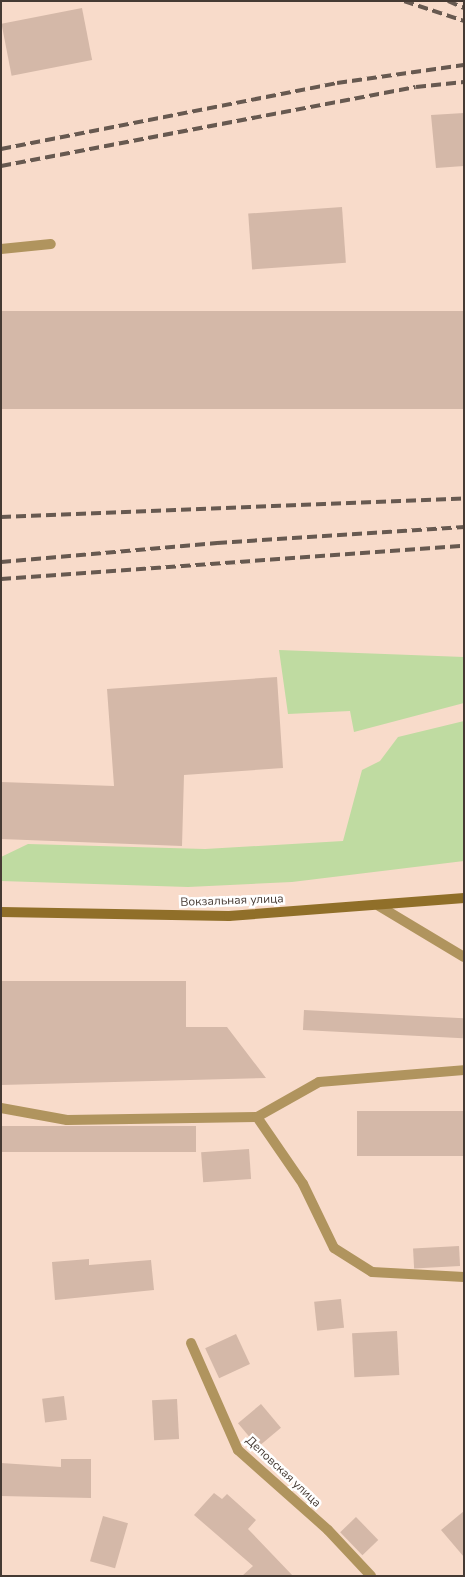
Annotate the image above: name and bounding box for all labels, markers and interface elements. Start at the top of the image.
street label: Вокзальная улица [180,892,284,910]
street label: Деповская улица [242,1433,324,1511]

